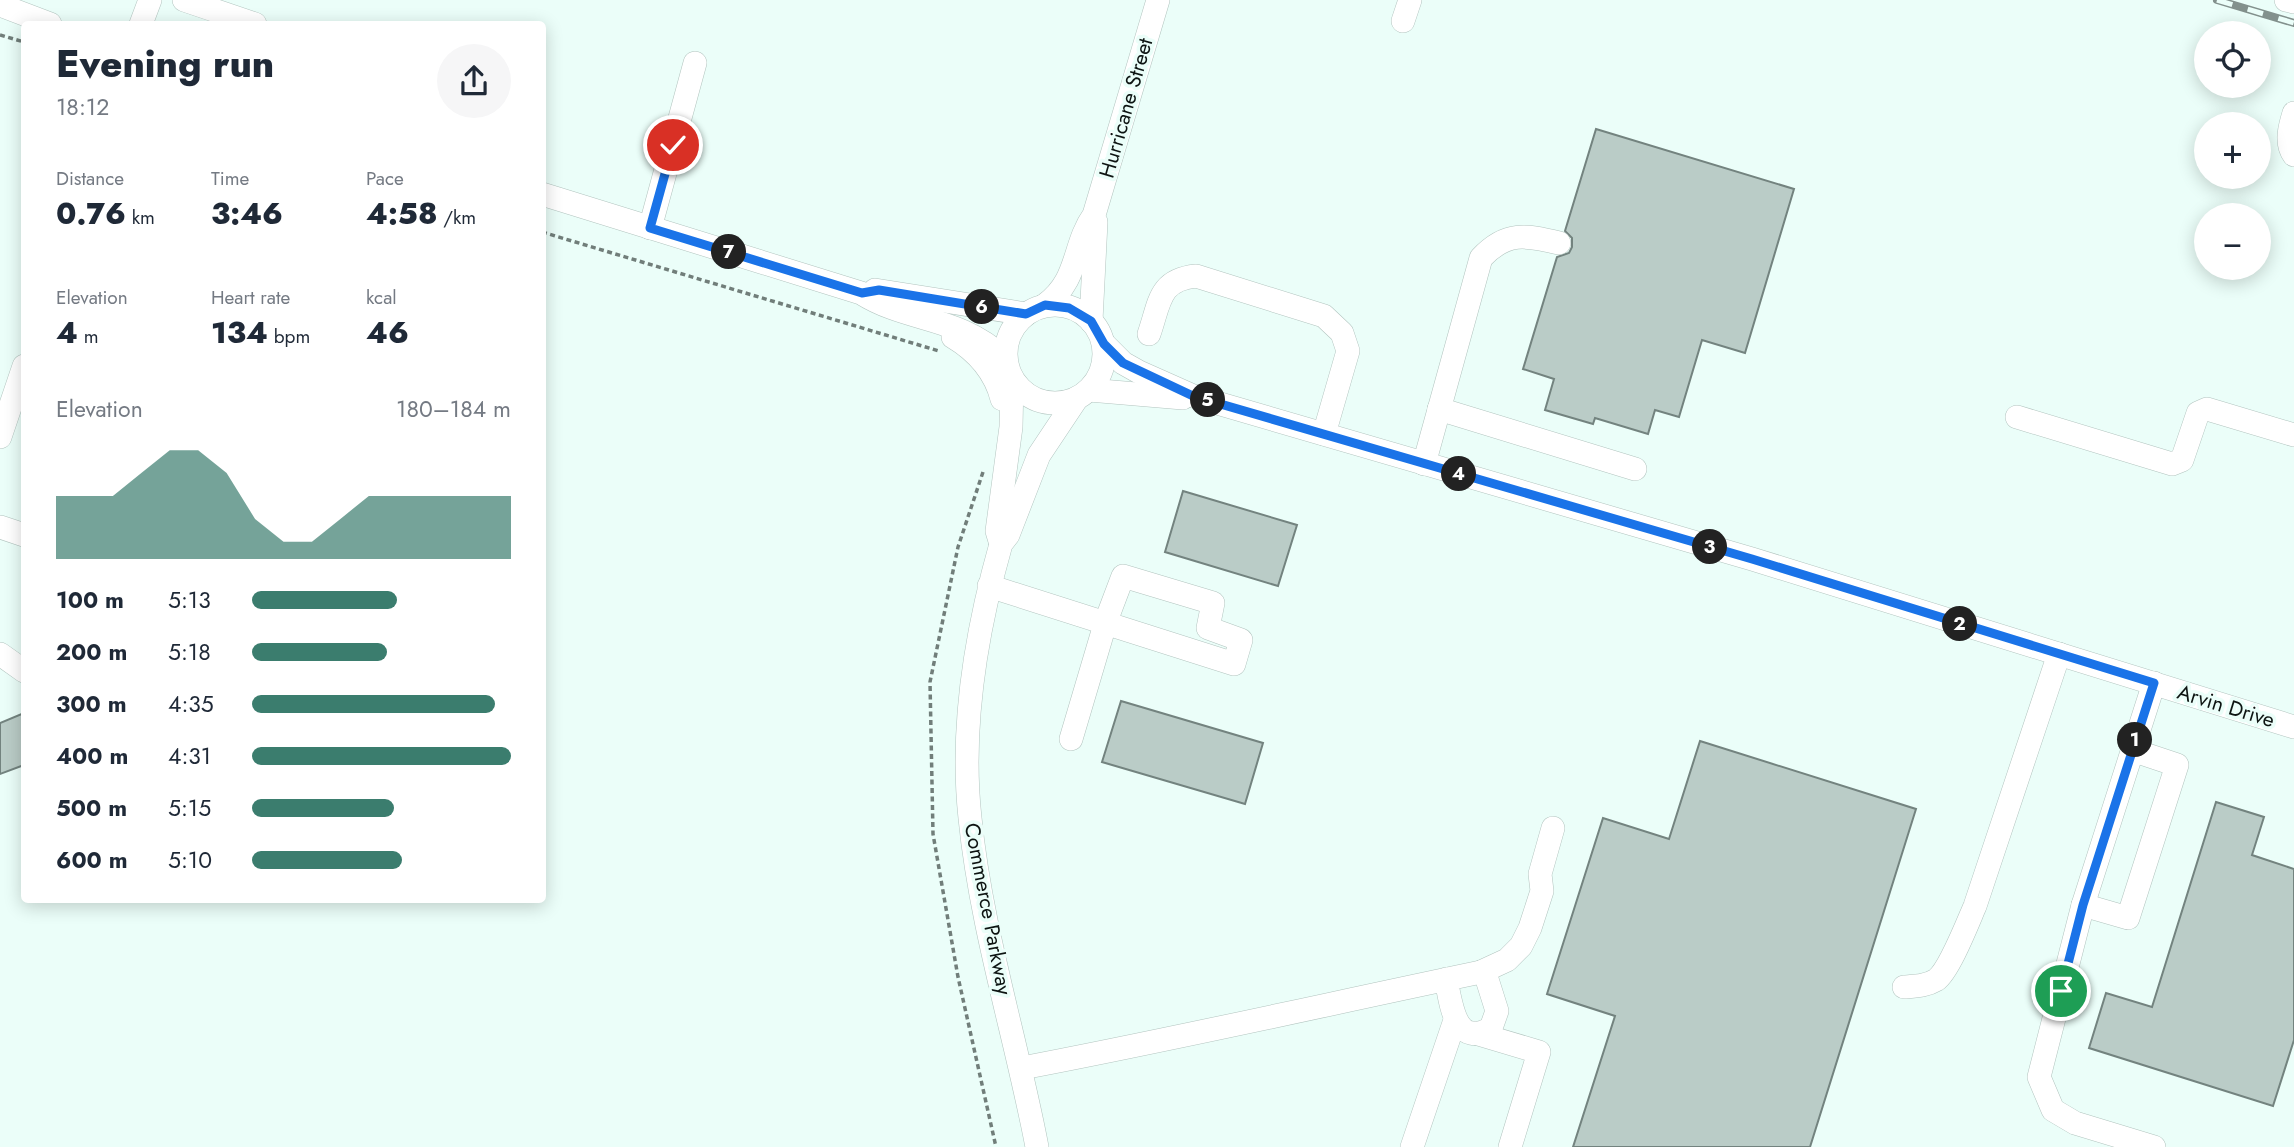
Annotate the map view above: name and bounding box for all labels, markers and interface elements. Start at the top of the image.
map controls [2194,21,2271,280]
button: locate [2194,21,2271,98]
street label: Hurricane Street [1092,35,1160,181]
text: Evening run [56,36,274,91]
button: share [437,44,511,118]
text: 18:12 [56,90,109,124]
button: + [2194,112,2271,189]
pin [643,115,703,175]
icon: check [654,126,692,164]
text: Distance [56,165,124,192]
text: Time [211,165,249,192]
text: Pace [366,165,404,192]
text: 0.76 [56,192,126,235]
text: 3:46 [211,192,283,235]
text: 4:58 [366,192,437,235]
button: − [2194,203,2271,280]
text: km [126,204,155,231]
text: /km [437,204,476,231]
pin: 7 [712,234,746,270]
text: 7 [723,238,734,265]
text: Elevation [56,284,128,311]
text: Heart rate [211,284,290,311]
text: kcal [366,284,397,311]
pin: 6 [964,290,1000,324]
text: 6 [975,293,988,320]
text: 4 [56,311,78,354]
text: 134 [211,311,268,354]
text: 46 [366,311,409,354]
text: m [78,323,99,350]
text: bpm [268,323,310,350]
pin: 5 [1190,382,1226,418]
text: 5 [1201,386,1214,413]
text: Elevation [56,392,143,426]
text: 180–184 m [396,392,511,426]
pin: 4 [1442,456,1476,491]
text: 4 [1452,460,1465,487]
pin: 3 [1692,530,1728,564]
text: 3 [1704,533,1715,560]
text: 100 m [56,583,124,617]
text: 5:13 [168,583,211,617]
pin: 2 [1942,606,1978,642]
text: 2 [1953,610,1966,637]
text: 200 m [56,635,127,669]
text: 5:18 [168,635,211,669]
street label: Arvin Drive [2174,677,2279,735]
text: 300 m [56,687,127,721]
text: 4:35 [168,687,214,721]
pin: 1 [2118,722,2152,758]
text: 1 [2130,726,2139,753]
text: 400 m [56,739,128,773]
text: 4:31 [168,739,211,773]
text: 500 m [56,791,127,825]
text: 5:15 [168,791,211,825]
street label: Commerce Parkway [957,820,1020,998]
text: 600 m [56,843,128,877]
text: 5:10 [168,843,212,877]
pin [2031,961,2091,1021]
icon: arrive [2042,972,2080,1010]

